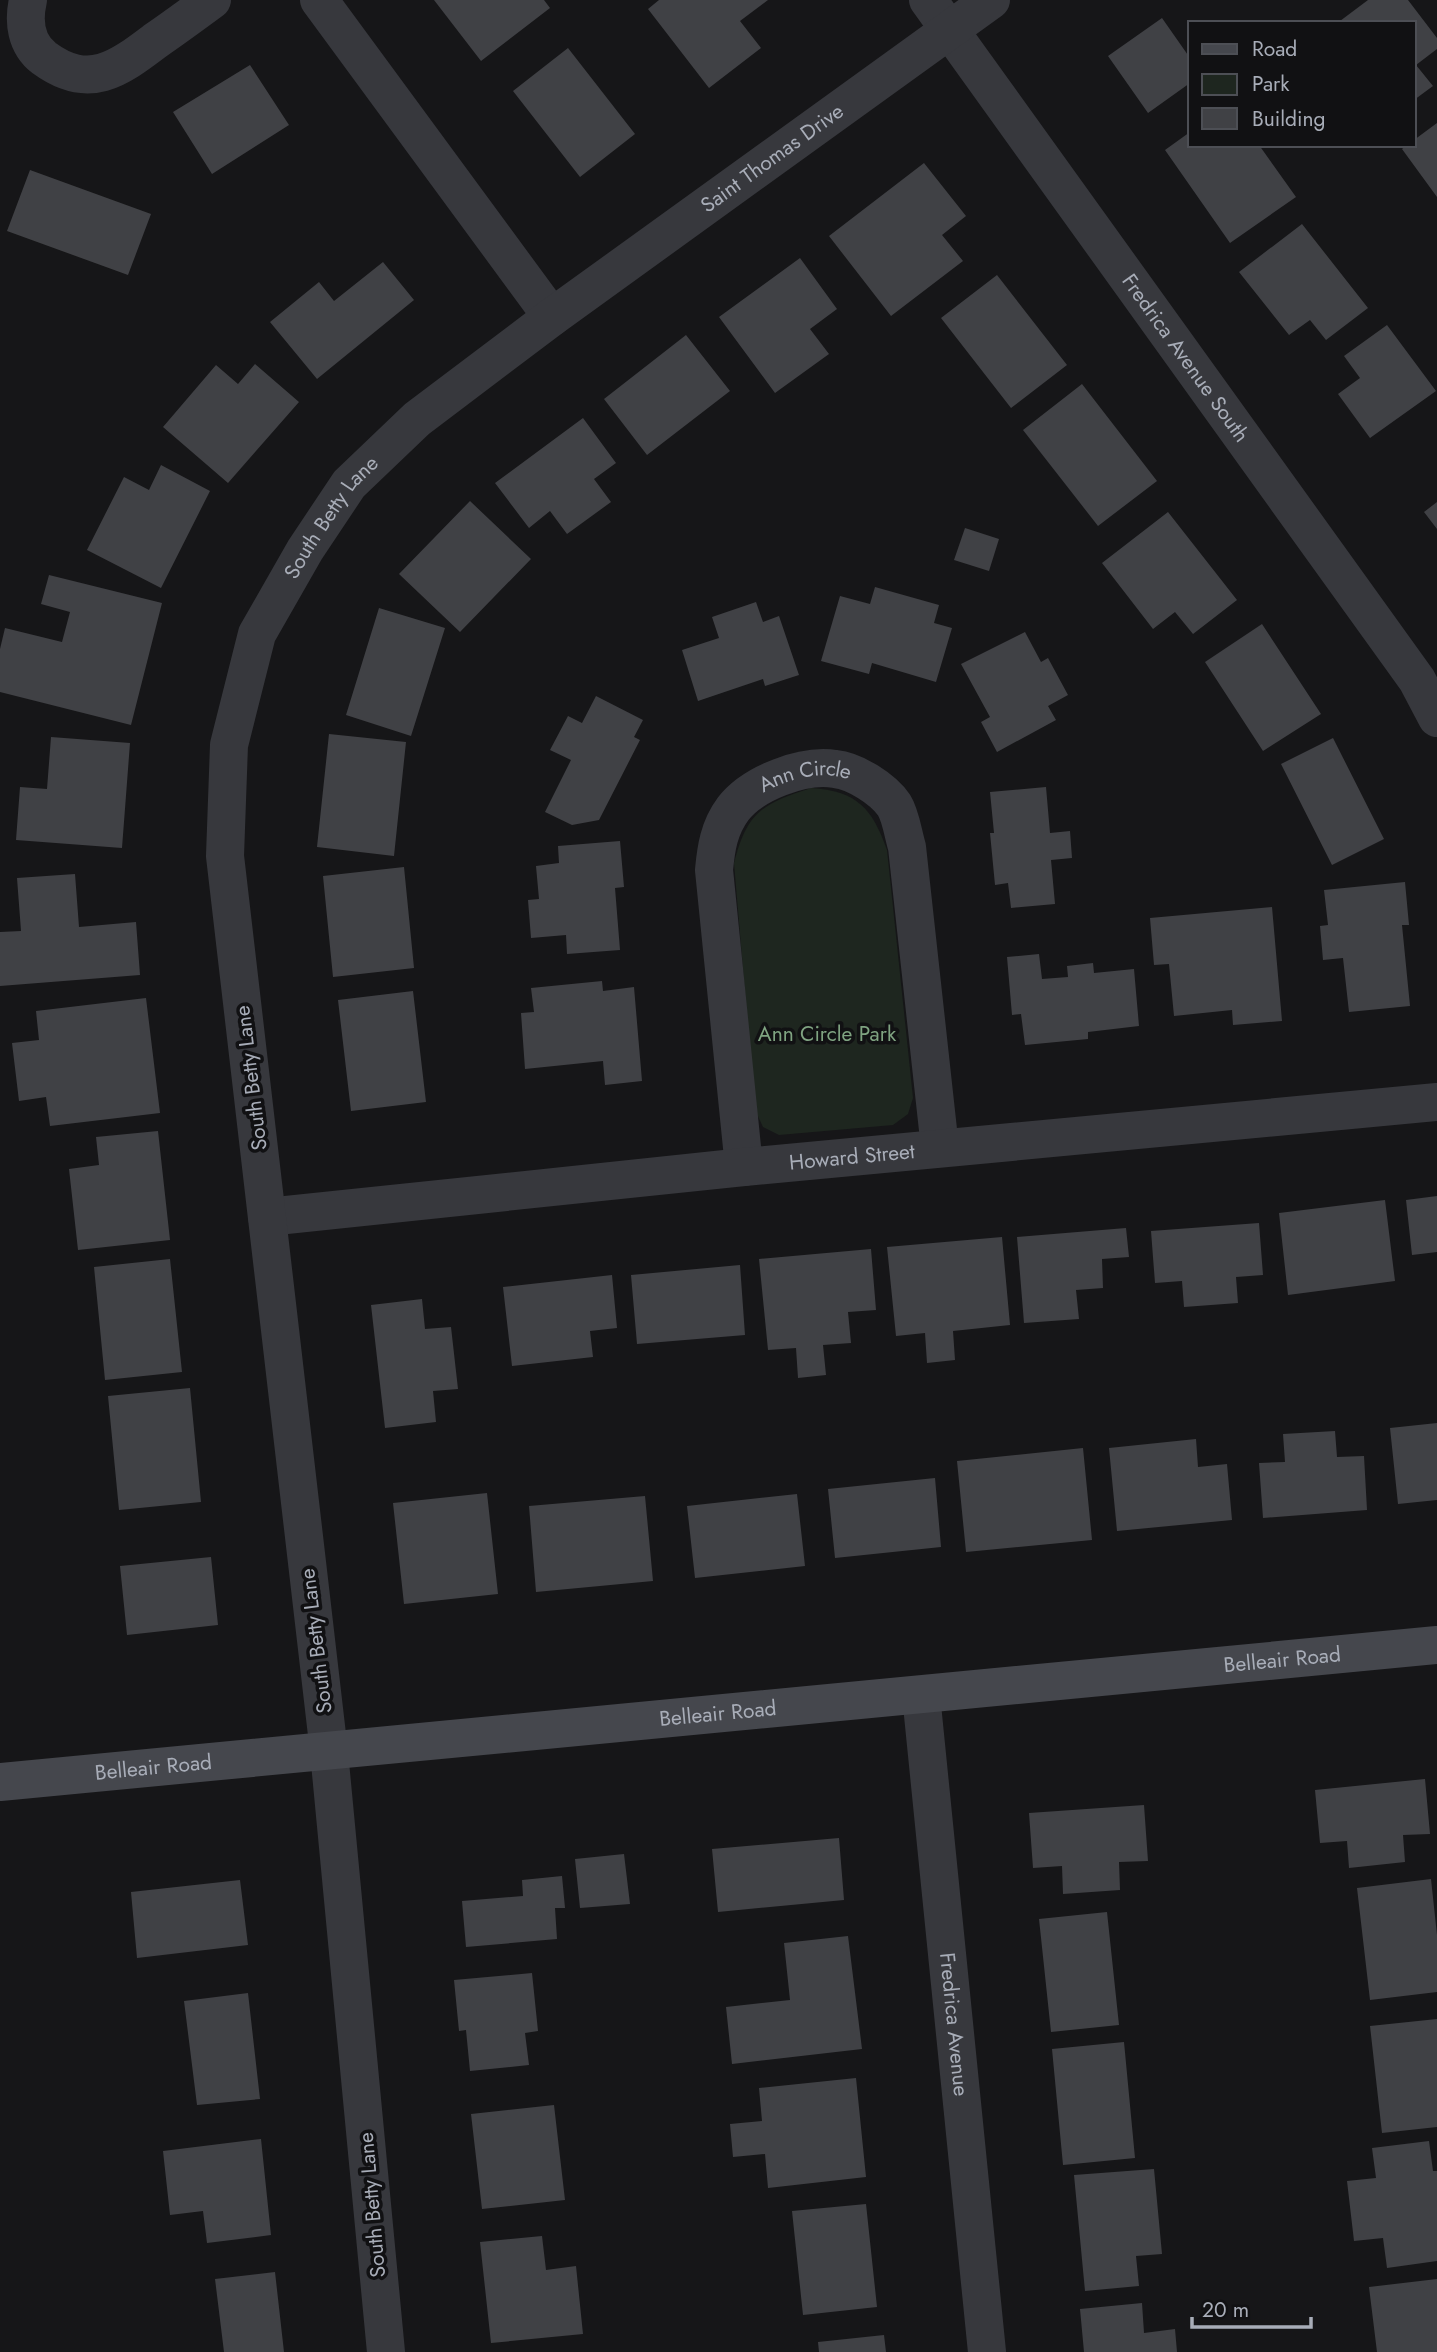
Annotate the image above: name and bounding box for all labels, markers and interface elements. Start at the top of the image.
legend [1188,21,1416,147]
text: Road [1252,34,1297,64]
text: Park [1252,69,1290,99]
street label: Saint Thomas Drive [694,96,850,220]
text: Building [1252,104,1325,134]
street label: Fredrica Avenue South [1115,268,1256,448]
street label: South Betty Lane [277,448,385,584]
street label: Ann Circle [753,753,856,800]
street label: South Betty Lane [227,1004,275,1152]
park label: Ann Circle Park [758,1019,897,1049]
street label: Howard Street [788,1136,916,1178]
street label: South Betty Lane [292,1567,340,1715]
street label: Belleair Road [1222,1639,1342,1680]
street label: Belleair Road [658,1693,778,1734]
street label: Belleair Road [93,1747,213,1788]
street label: Fredrica Avenue [932,1951,976,2098]
street label: South Betty Lane [351,2131,393,2279]
scale bar [1192,2286,1311,2330]
text: 20 m [1202,2295,1249,2325]

